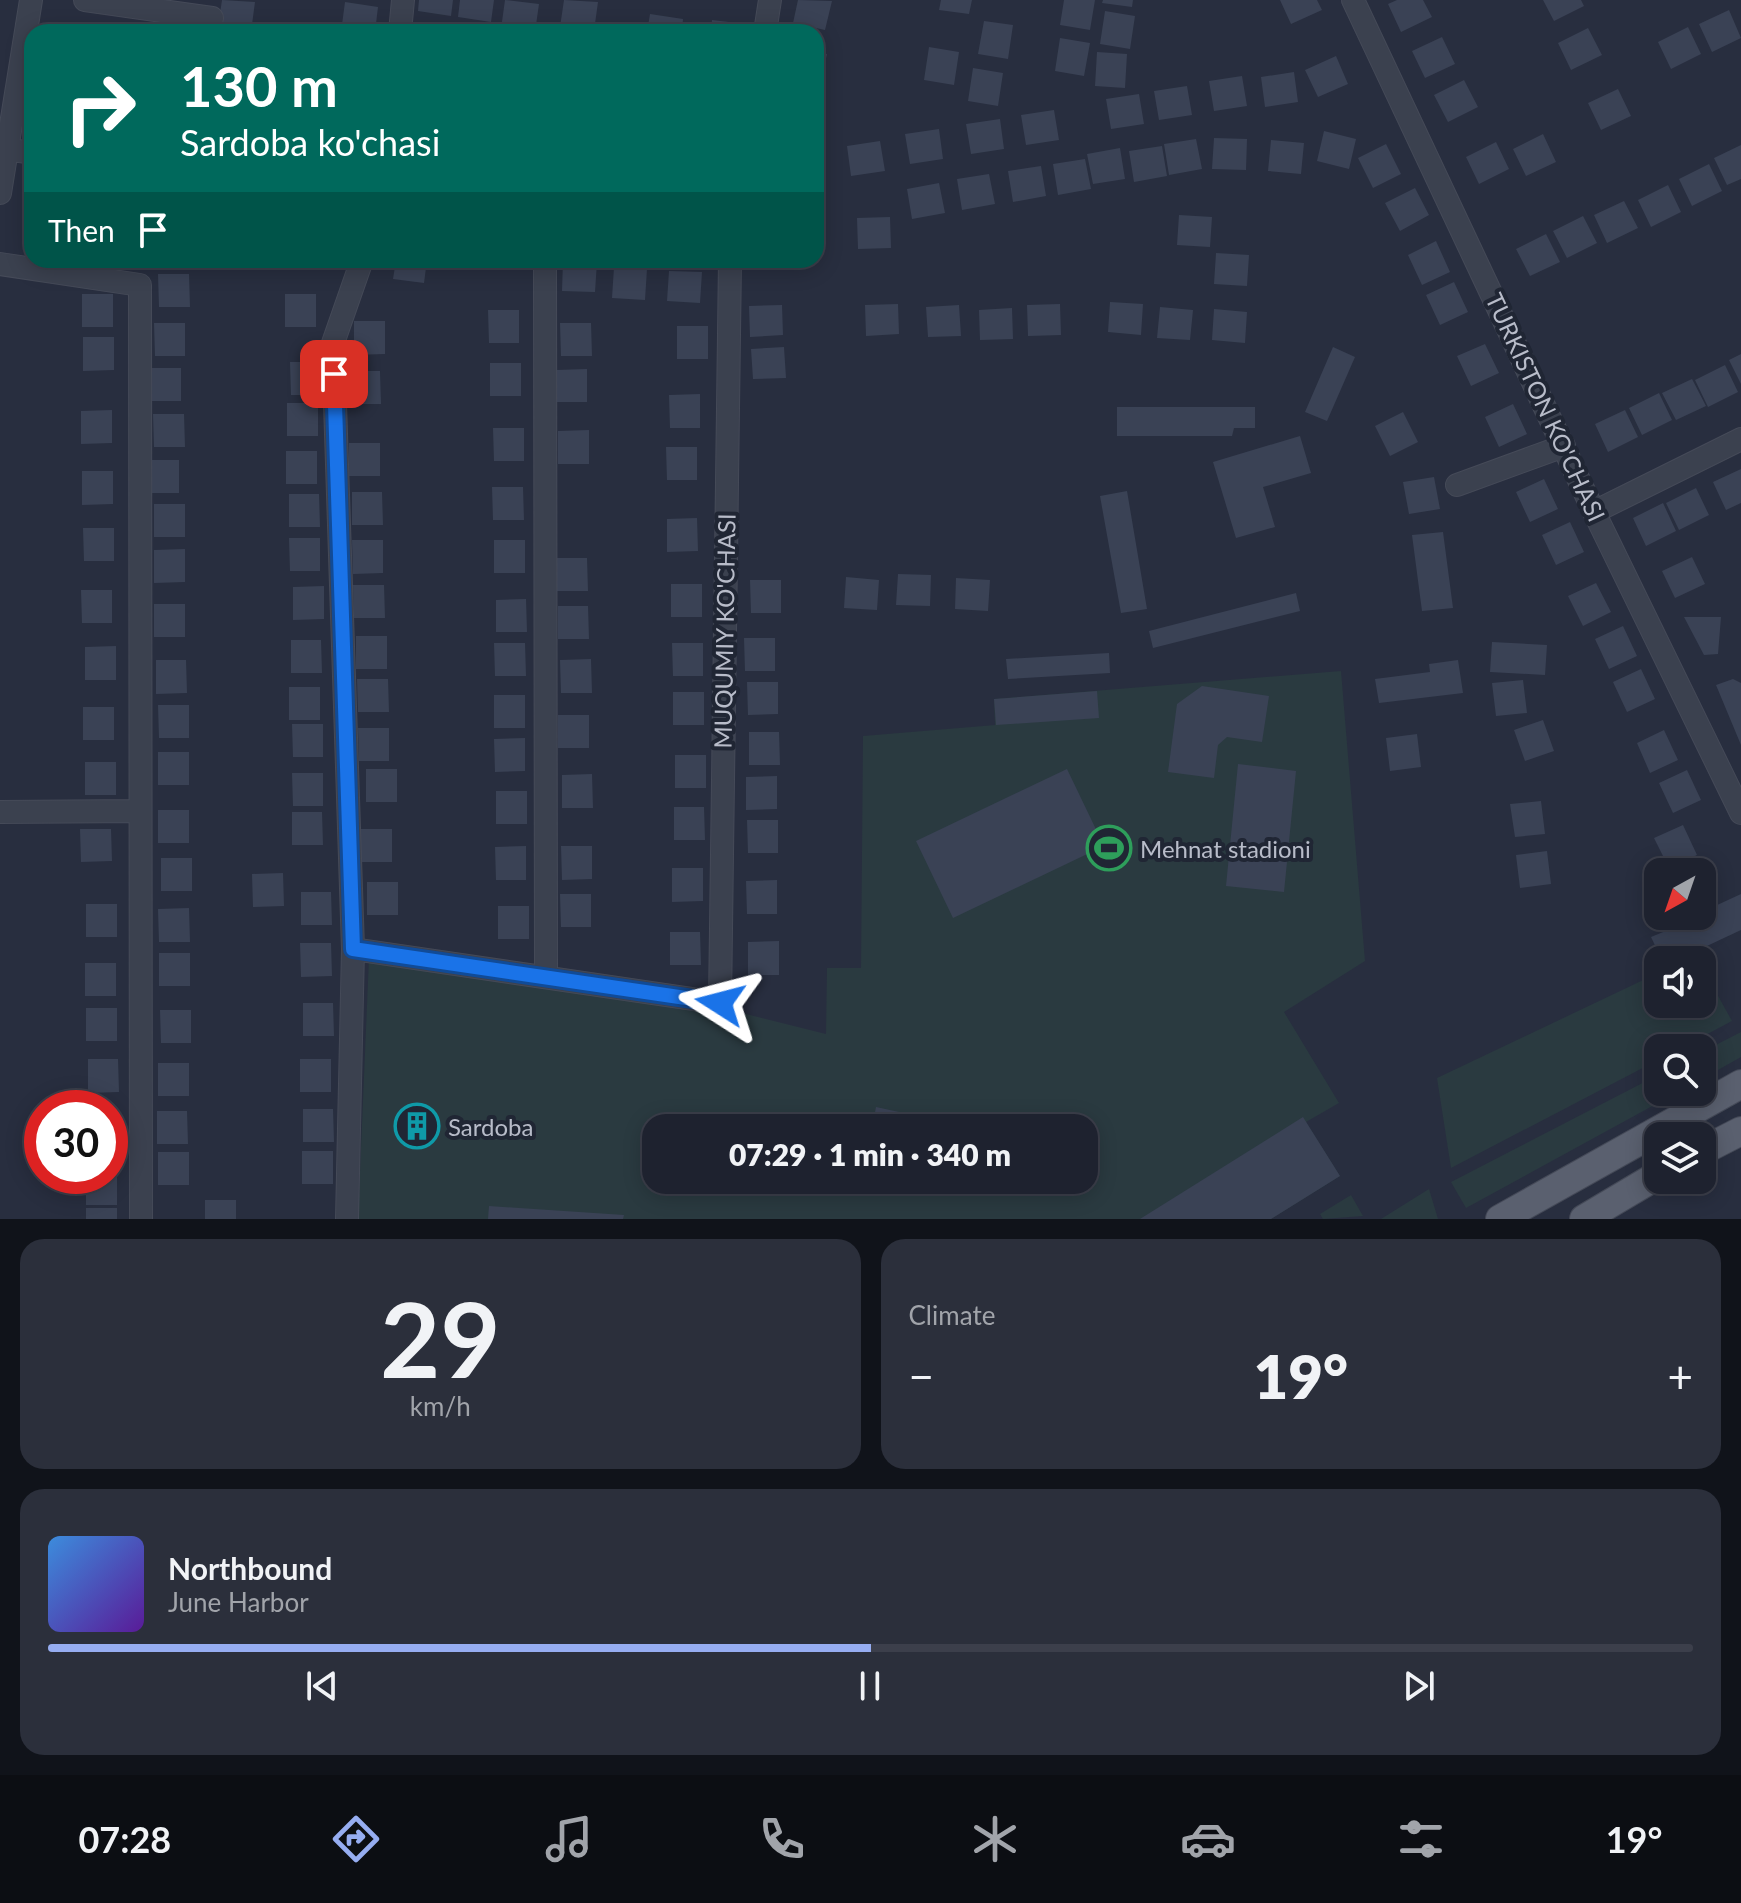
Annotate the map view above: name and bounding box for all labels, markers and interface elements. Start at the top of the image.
text: 130 m [180,52,338,119]
icon: right [48,56,152,160]
text: Sardoba ko'chasi [180,120,440,164]
icon: arrive [131,208,175,252]
text: Then [48,212,115,248]
street label: TURKISTON KO'CHASI [1480,288,1612,526]
pin [300,340,368,408]
icon: arrive [312,352,356,396]
street label: MUQUMIY KO'CHASI [707,513,741,749]
sports icon: Mehnat stadioni [1085,824,1133,872]
place label: Mehnat stadioni [1140,834,1311,863]
north arrow [1644,858,1716,930]
map controls [1644,858,1716,1194]
button: sound [1644,946,1716,1018]
position arrow [678,961,762,1045]
button: search [1644,1034,1716,1106]
speed limit sign: 30 [24,1090,128,1194]
building icon: Sardoba [393,1102,441,1150]
place label: Sardoba [448,1112,533,1141]
button: layers [1644,1122,1716,1194]
text: 07:29 · 1 min · 340 m [729,1136,1011,1172]
text: 29 [380,1275,501,1400]
text: Climate [909,1299,995,1331]
text: 19° [1253,1340,1348,1412]
text: − [909,1350,934,1402]
text: + [1667,1350,1693,1402]
text: km/h [410,1390,471,1422]
text: Northbound [168,1550,332,1586]
text: June Harbor [168,1586,309,1618]
icon: previous [300,1664,344,1708]
icon: pause [848,1664,892,1708]
icon: next [1397,1664,1441,1708]
icon: directions [328,1811,384,1867]
icon: music [541,1811,597,1867]
icon: phone [754,1811,810,1867]
icon: climate [967,1811,1023,1867]
icon: car [1180,1811,1236,1867]
icon: filters [1393,1811,1449,1867]
text: 07:28 [78,1817,171,1861]
text: 19° [1606,1817,1662,1861]

